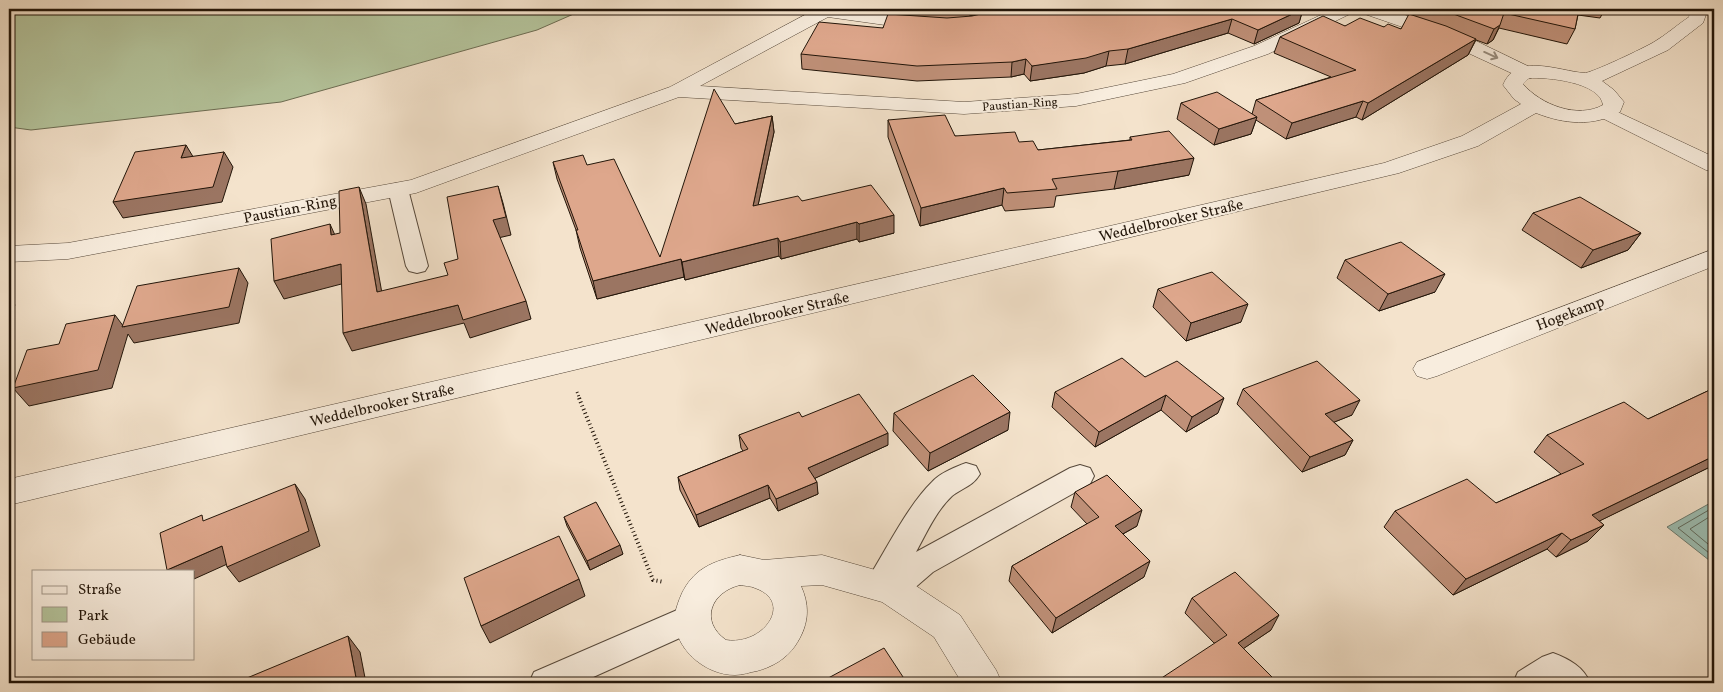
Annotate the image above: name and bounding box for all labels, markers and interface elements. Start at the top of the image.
one-way arrow [1483,50,1498,60]
street label: Paustian-Ring [982,94,1058,116]
street label: Paustian-Ring [242,191,339,230]
street label: Weddelbrooker Straße [1097,195,1246,248]
street label: Weddelbrooker Straße [703,288,852,341]
street label: Hogekamp [1533,292,1608,337]
street label: Weddelbrooker Straße [308,380,457,433]
legend [32,570,195,660]
text: Straße [78,580,121,601]
text: Park [78,606,109,627]
text: Gebäude [78,630,136,651]

